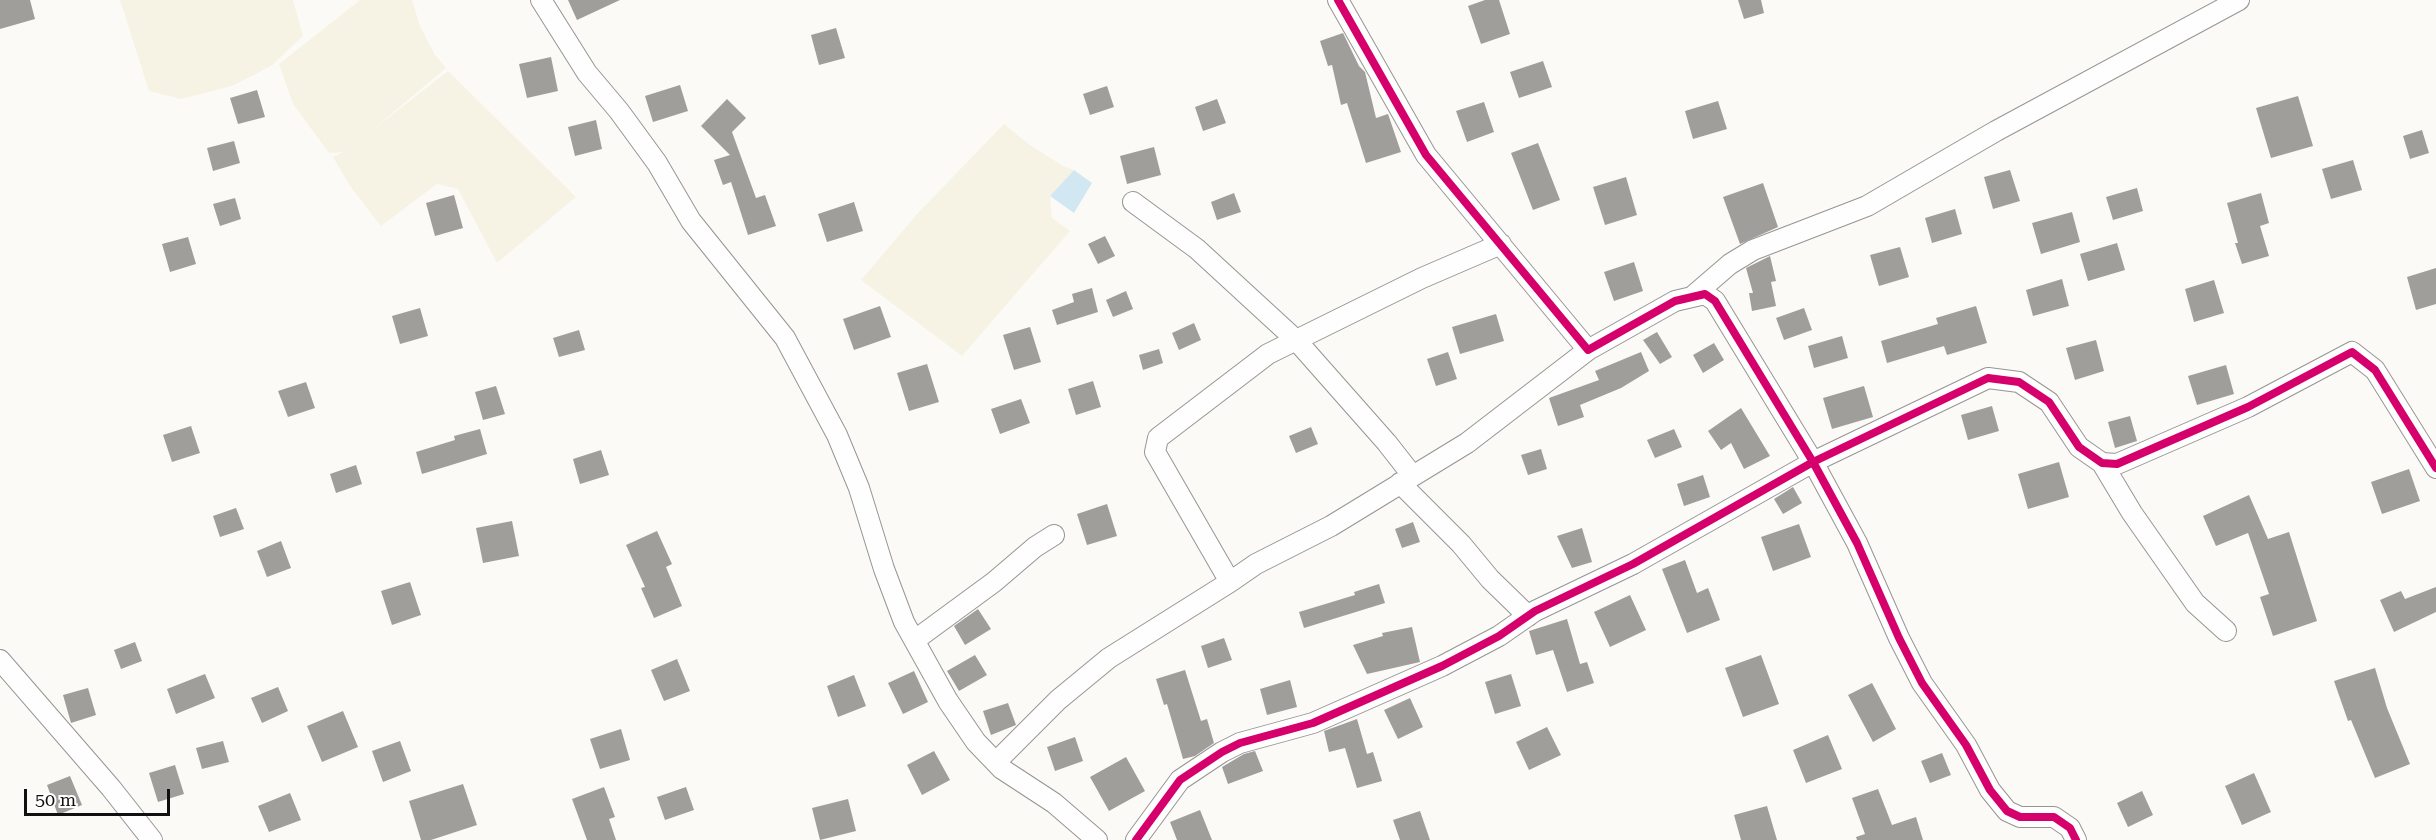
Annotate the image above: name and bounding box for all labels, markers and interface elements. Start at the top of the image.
scale bar [27,777,172,815]
text: 50 m [35,789,76,810]

